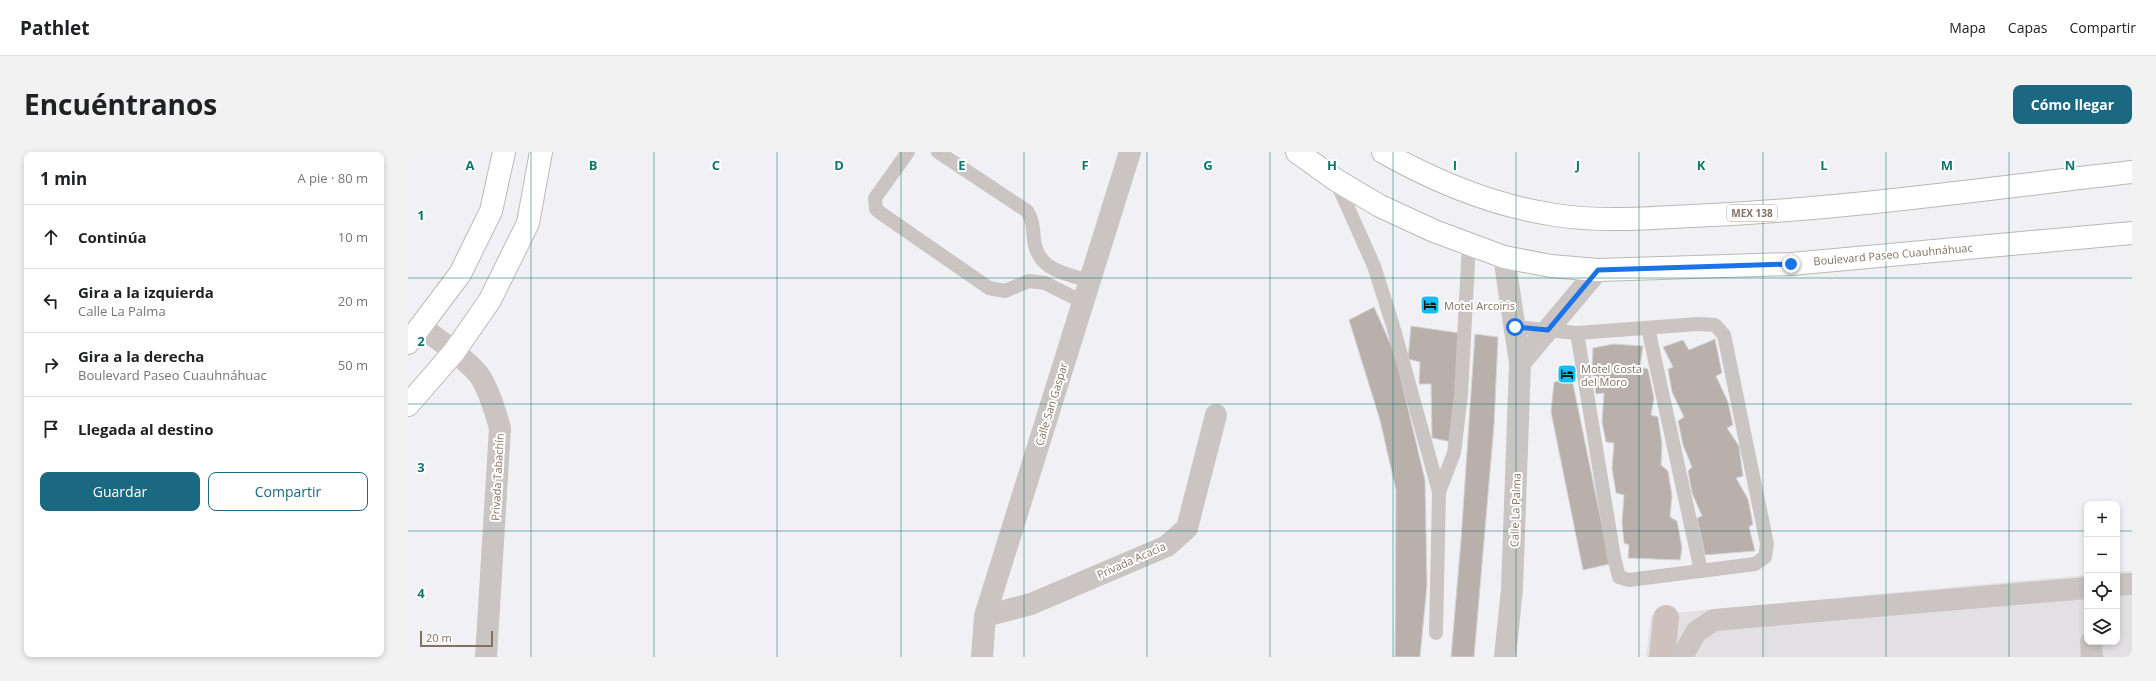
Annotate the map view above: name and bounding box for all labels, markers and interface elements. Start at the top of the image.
text: Pathlet [20,15,89,41]
text: Mapa [1949,18,1986,37]
text: Capas [2008,18,2047,37]
text: Compartir [2069,18,2136,37]
text: Encuéntranos [24,85,217,123]
button: Cómo llegar [2013,85,2132,124]
text: A [466,156,475,174]
text: B [589,156,598,174]
text: C [712,156,720,174]
text: D [834,156,844,174]
text: E [958,156,966,174]
text: F [1081,156,1089,174]
text: G [1203,156,1213,174]
text: H [1327,156,1337,174]
text: I [1453,156,1457,174]
text: J [1575,156,1580,174]
text: K [1697,156,1706,174]
text: L [1820,156,1828,174]
text: M [1941,156,1953,174]
text: N [2065,156,2075,174]
text: 1 min [40,167,87,190]
text: A pie · 80 m [297,169,368,187]
road number: MEX 138 [1727,205,1777,221]
text: 1 [417,206,425,224]
icon: ahead [40,226,62,248]
text: Continúa [78,227,147,247]
text: 10 m [338,228,368,246]
street label: Boulevard Paseo Cuauhnáhuac [1813,240,1973,268]
route end [1782,255,1800,273]
text: Gira a la izquierda [78,282,214,302]
icon: left [40,290,62,312]
text: 20 m [338,292,368,310]
hotel icon: Motel Arcoiris [1419,294,1441,316]
place label: Motel Arcoiris [1444,298,1515,313]
text: Calle La Palma [78,302,166,320]
route start [1506,318,1524,336]
text: 2 [417,332,425,350]
text: Gira a la derecha [78,346,204,366]
icon: right [40,354,62,376]
text: 50 m [338,356,368,374]
street label: Calle San Gaspar [1031,360,1071,447]
place label: Motel Costa del Moro [1581,361,1642,389]
hotel icon: Motel Costa del Moro [1556,363,1578,385]
text: Boulevard Paseo Cuauhnáhuac [78,366,267,384]
icon: arrive [40,418,62,440]
text: Llegada al destino [78,419,213,439]
street label: Privada Tabachín [487,433,507,521]
text: 3 [417,458,425,476]
button: Guardar [40,472,200,511]
button: Compartir [208,472,368,511]
street label: Calle La Palma [1506,473,1524,547]
map controls [2084,501,2120,645]
button: + [2084,501,2120,537]
button: − [2084,537,2120,573]
street label: Privada Acacia [1094,538,1168,582]
button: locate [2084,573,2120,609]
text: 4 [417,584,425,602]
button: layers [2084,609,2120,645]
scale bar [420,629,493,648]
text: 20 m [426,630,452,645]

